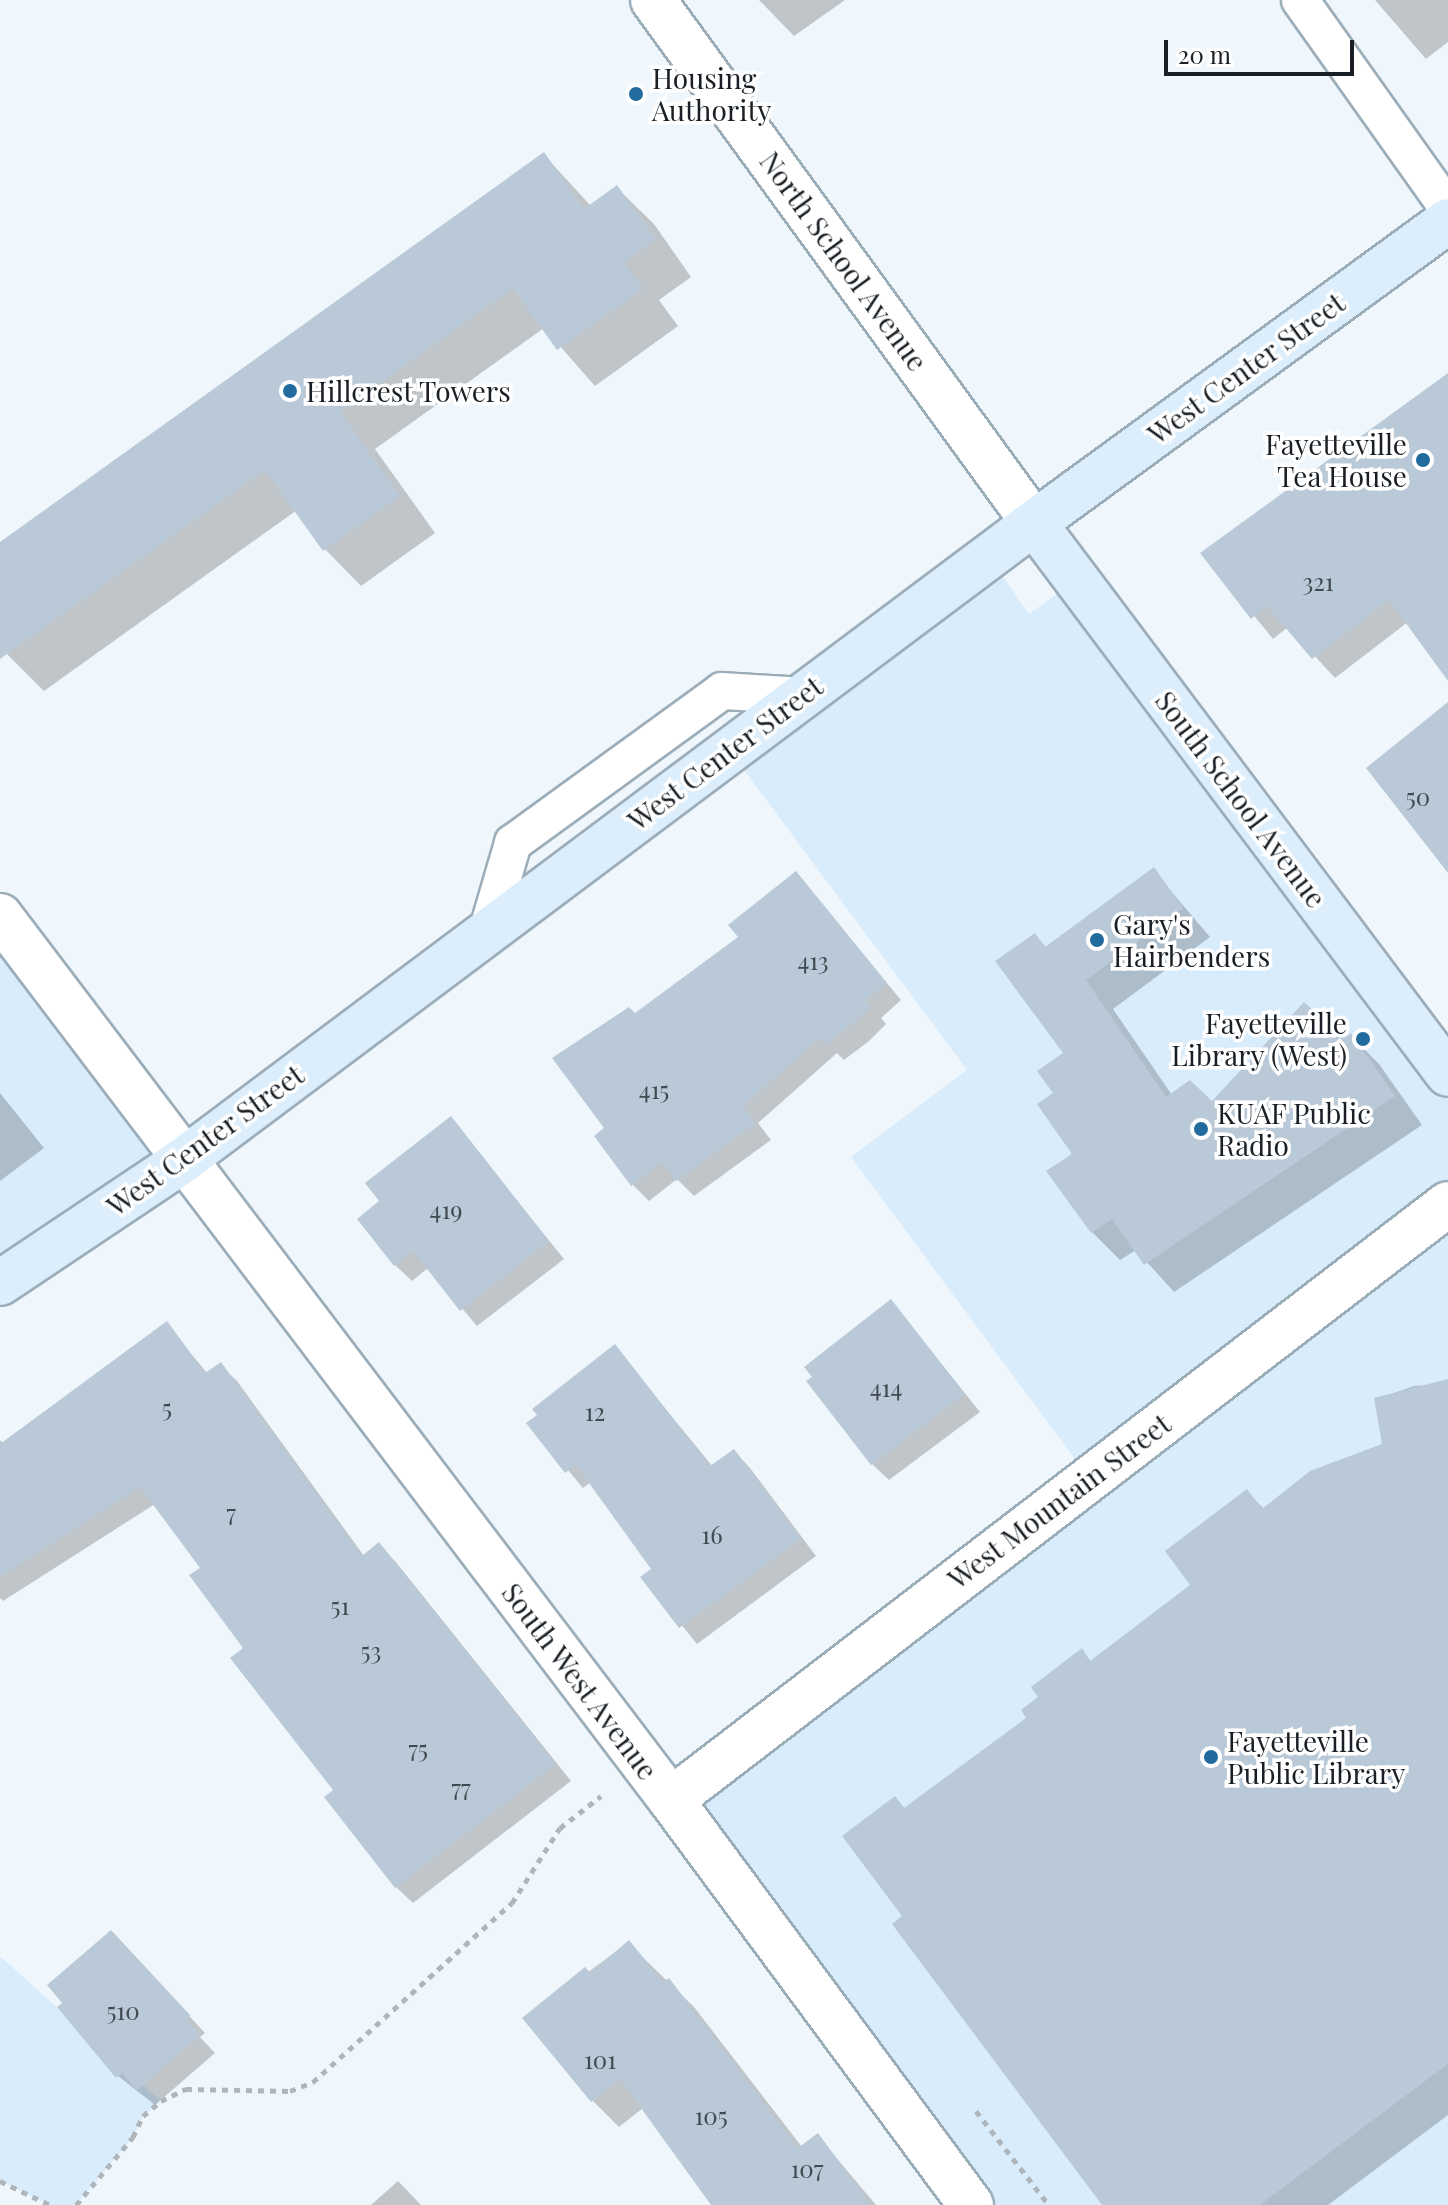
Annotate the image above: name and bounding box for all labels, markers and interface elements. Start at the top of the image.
scale bar [1168,24,1358,74]
text: 20 m [1178,38,1231,70]
place label: Housing Authority [652,61,771,127]
marker: Housing Authority [627,85,645,103]
street label: North School Avenue [753,145,935,377]
street label: West Center Street [1141,285,1351,451]
place label: Hillcrest Towers [306,374,512,408]
marker: Hillcrest Towers [281,382,299,400]
place label: Fayetteville Tea House [1265,427,1407,493]
marker: Fayetteville Tea House [1414,451,1432,469]
house number: 321 [1302,568,1334,596]
street label: West Center Street [621,669,829,837]
street label: South School Avenue [1148,684,1334,914]
house number: 50 [1406,783,1430,811]
place label: Gary's Hairbenders [1113,907,1270,973]
marker: Gary's Hairbenders [1088,931,1106,949]
house number: 413 [797,947,829,975]
place label: Fayetteville Library (West) [1171,1006,1347,1072]
marker: Fayetteville Library (West) [1354,1030,1372,1048]
street label: West Center Street [100,1057,310,1223]
house number: 415 [639,1076,669,1104]
place label: KUAF Public Radio [1217,1096,1372,1162]
marker: KUAF Public Radio [1192,1120,1210,1138]
house number: 419 [430,1196,462,1224]
house number: 414 [870,1374,902,1402]
house number: 5 [162,1394,172,1422]
house number: 12 [585,1398,605,1426]
street label: West Mountain Street [941,1406,1177,1596]
house number: 7 [226,1499,236,1527]
house number: 16 [701,1521,723,1549]
street label: South West Avenue [495,1575,665,1787]
house number: 51 [331,1592,349,1620]
house number: 53 [361,1637,381,1665]
place label: Fayetteville Public Library [1227,1724,1405,1790]
house number: 75 [408,1735,428,1763]
marker: Fayetteville Public Library [1202,1748,1220,1766]
house number: 77 [451,1774,471,1802]
house number: 510 [106,1997,140,2025]
house number: 101 [584,2046,616,2074]
house number: 105 [694,2102,728,2130]
house number: 107 [790,2155,824,2183]

